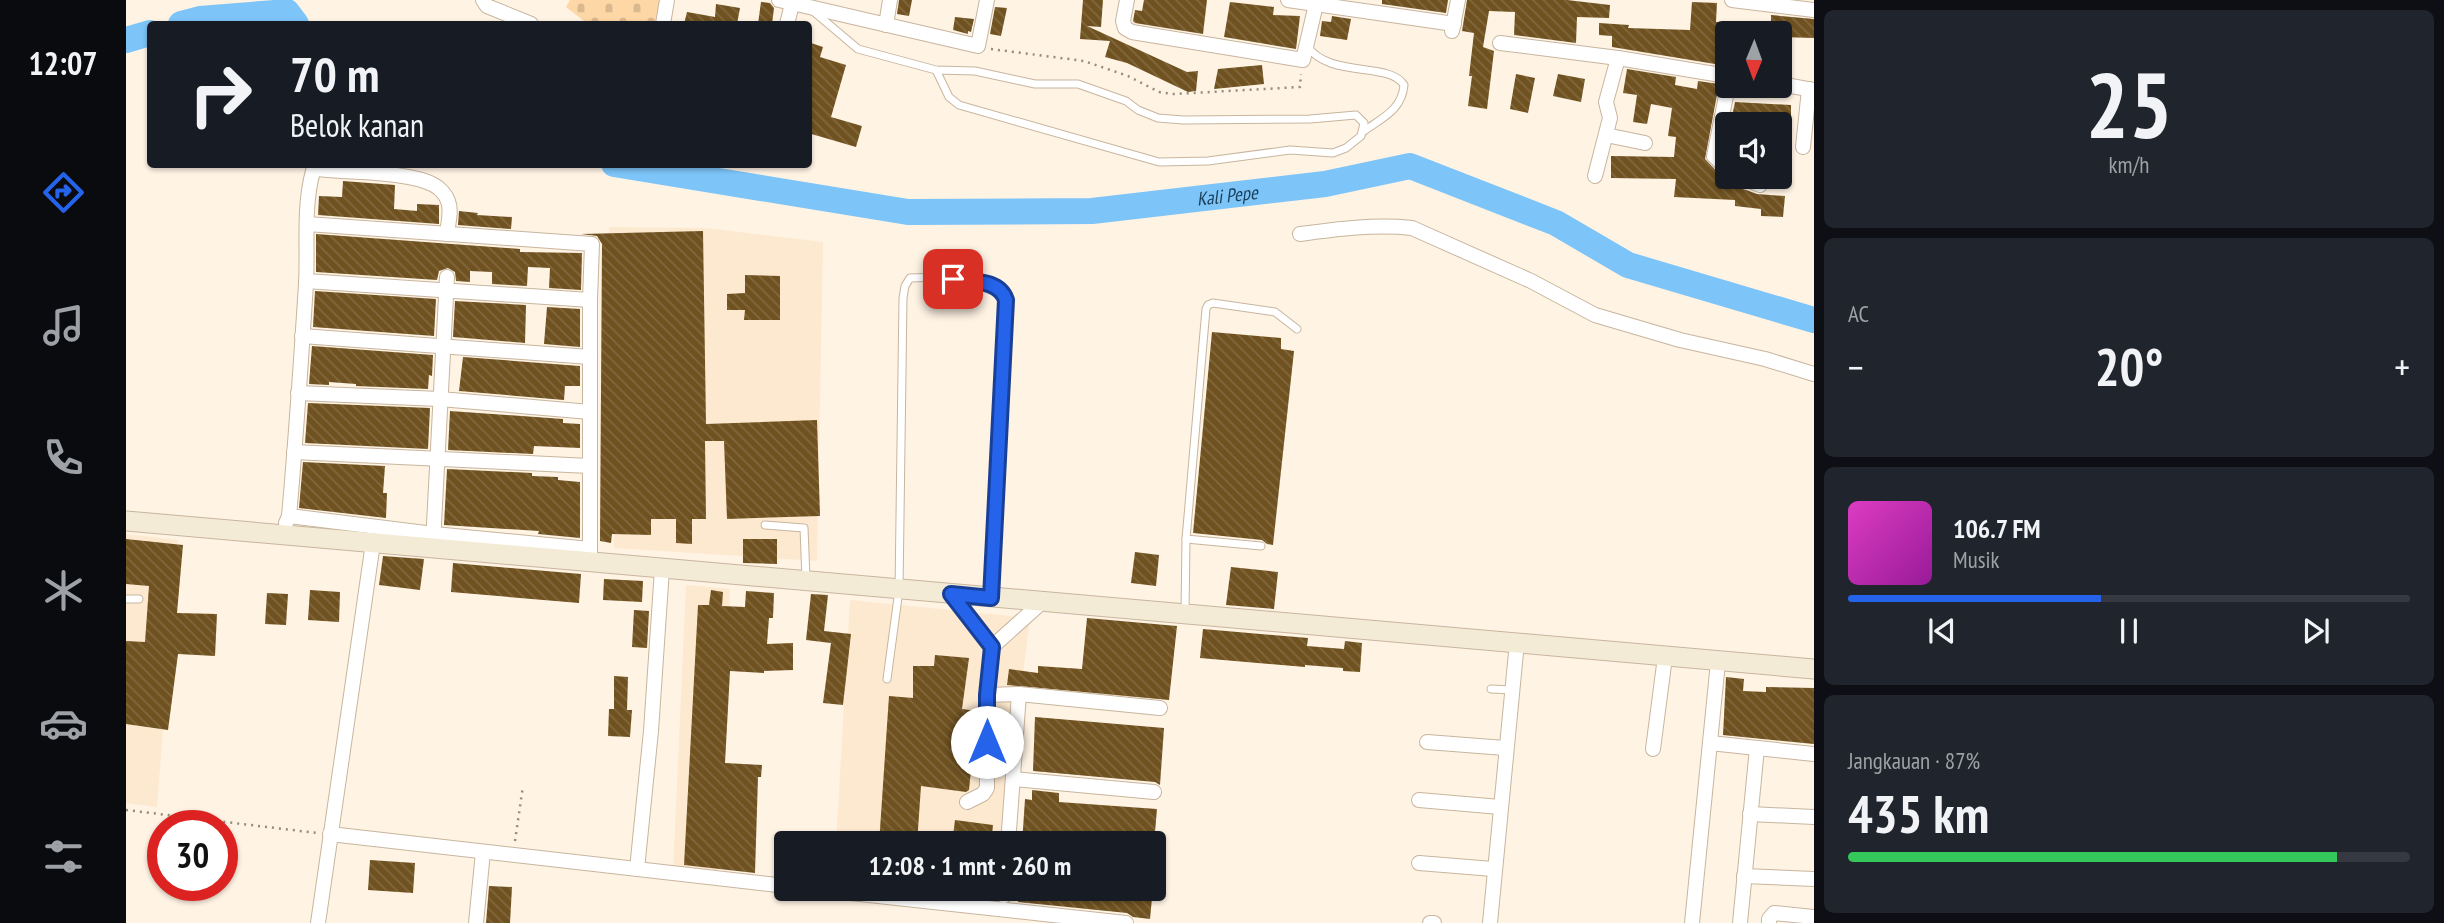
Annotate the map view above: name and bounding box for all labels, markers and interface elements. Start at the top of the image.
north arrow [1715,21,1792,98]
map controls [1715,21,1792,189]
text: 12:07 [28,42,98,84]
text: 70 m [290,42,379,106]
text: 25 [2086,45,2173,163]
icon: right [175,49,266,140]
text: Belok kanan [290,104,424,146]
button: sound [1715,112,1792,189]
text: km/h [2109,150,2149,179]
icon: directions [39,168,88,217]
water label: Kali Pepe [1195,180,1260,211]
pin [923,249,983,309]
icon: arrive [934,260,972,298]
text: AC [1848,299,1869,328]
icon: music [39,301,88,350]
text: 20° [2095,333,2163,400]
text: − [1848,342,1864,391]
text: + [2394,342,2410,391]
icon: phone [39,433,88,482]
text: 106.7 FM [1953,512,2041,545]
text: Musik [1953,545,1999,574]
icon: climate [39,566,88,615]
icon: previous [1923,612,1961,650]
icon: pause [2110,612,2148,650]
icon: next [2297,612,2335,650]
icon: car [39,699,88,748]
position arrow [950,705,1024,779]
text: Jangkauan · 87% [1848,746,1980,775]
text: 435 km [1848,780,1989,847]
speed limit sign: 30 [147,810,238,901]
icon: filters [39,832,88,881]
text: 12:08 · 1 mnt · 260 m [869,849,1071,882]

